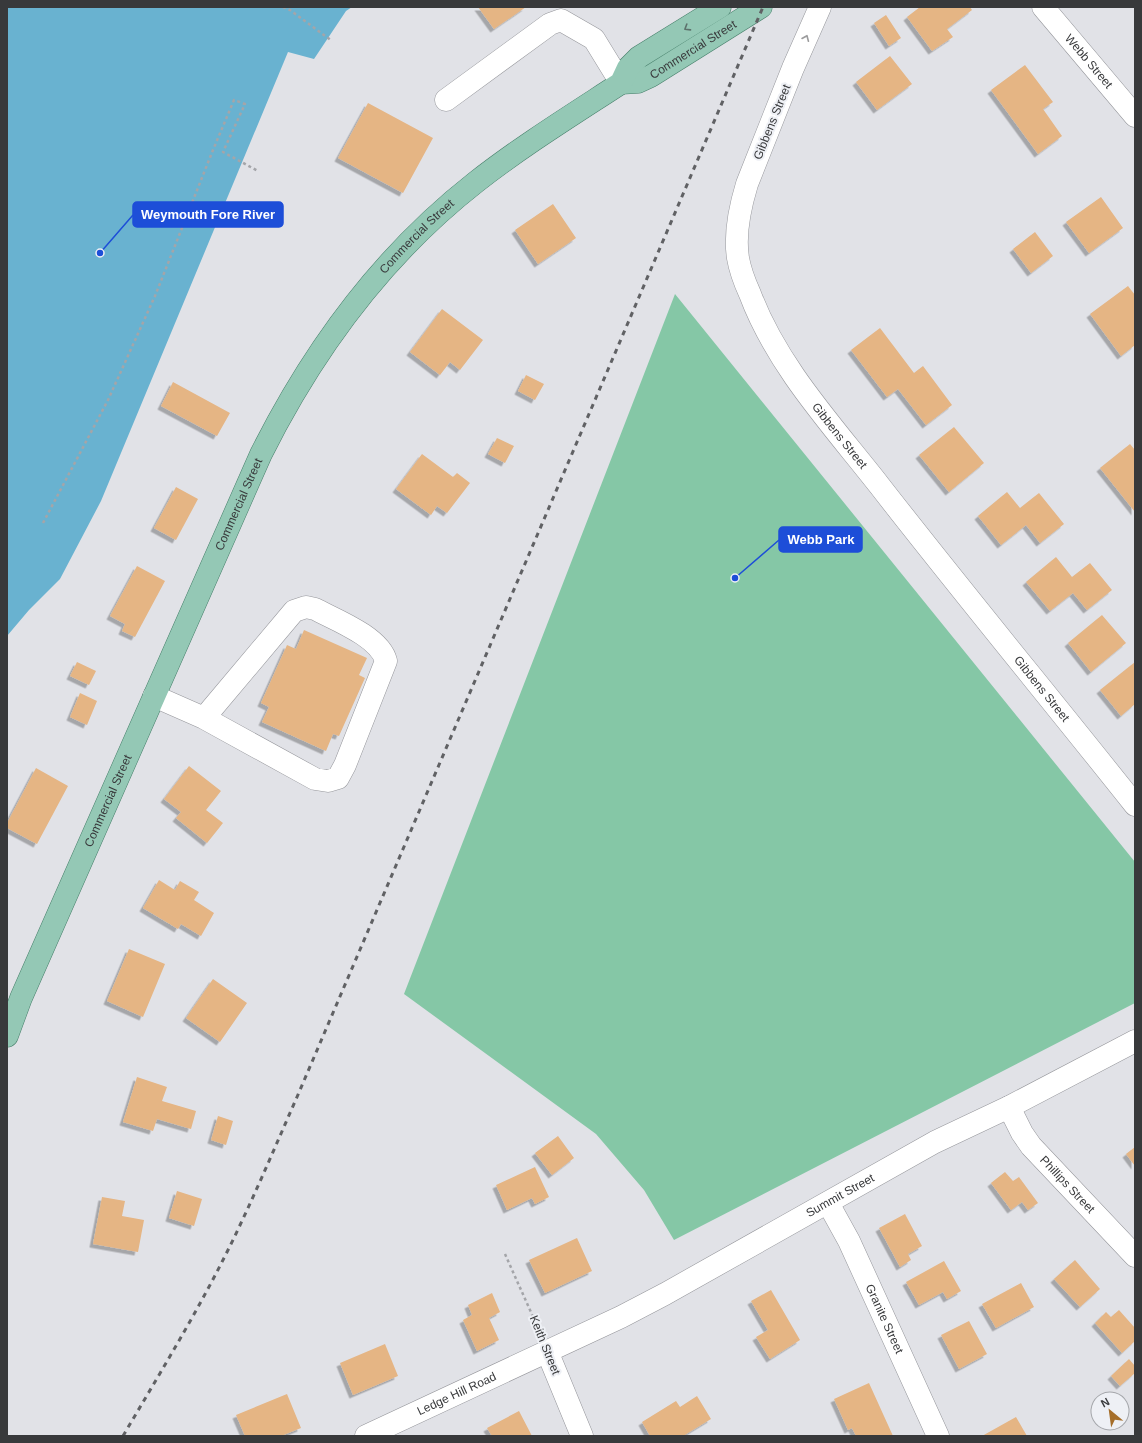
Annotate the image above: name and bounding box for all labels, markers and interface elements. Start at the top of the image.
street label: Commercial Street [647,17,739,82]
one-way arrow [684,23,691,30]
street label: Webb Street [1062,31,1116,92]
one-way arrow [802,34,810,41]
street label: Gibbens Street [751,82,794,162]
street label: Commercial Street [376,196,457,276]
callout: Weymouth Fore River [133,202,283,227]
text: Weymouth Fore River [141,207,275,222]
street label: Gibbens Street [809,400,871,472]
street label: Commercial Street [212,455,266,553]
callout: Webb Park [779,527,862,552]
text: Webb Park [788,532,855,547]
street label: Gibbens Street [1011,653,1073,725]
street label: Commercial Street [82,752,135,849]
street label: Phillips Street [1037,1153,1098,1217]
street label: Summit Street [804,1170,877,1220]
street label: Granite Street [863,1282,907,1356]
street label: Keith Street [527,1313,563,1377]
street label: Ledge Hill Road [415,1369,498,1418]
north arrow [1090,1391,1130,1431]
text: N [1099,1395,1112,1409]

